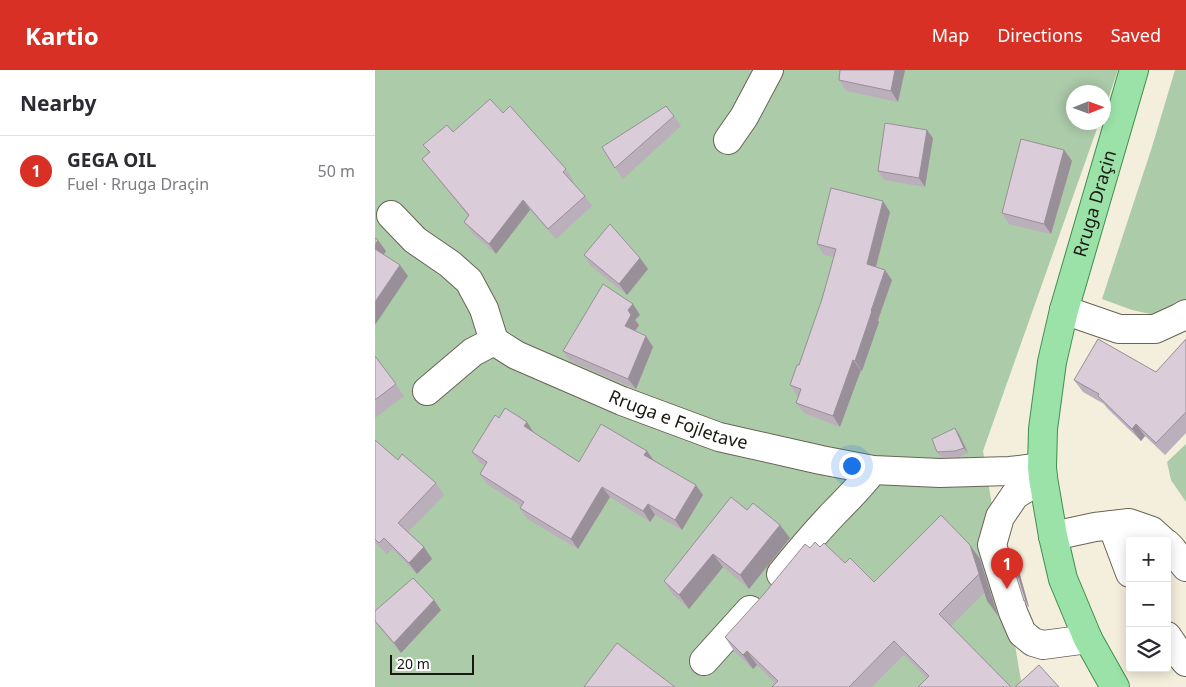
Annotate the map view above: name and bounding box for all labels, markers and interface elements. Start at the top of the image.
text: Kartio [25,19,99,52]
text: Map [932,23,969,47]
text: Directions [997,23,1083,47]
text: Saved [1111,23,1161,47]
north arrow [1066,85,1111,130]
text: Nearby [20,89,96,117]
text: GEGA OIL [67,147,156,173]
street label: Rruga Draçin [1067,147,1121,260]
text: 1 [31,160,41,182]
text: 50 m [318,160,355,182]
text: Fuel · Rruga Draçin [67,173,209,195]
street label: Rruga e Fojletave [605,384,750,454]
your location [839,453,865,479]
map controls [1126,537,1171,672]
button: + [1126,537,1171,582]
pin: 1 [991,548,1023,589]
button: − [1126,582,1171,627]
button: layers [1126,627,1171,672]
scale bar [390,652,474,675]
text: 20 m [397,654,430,673]

